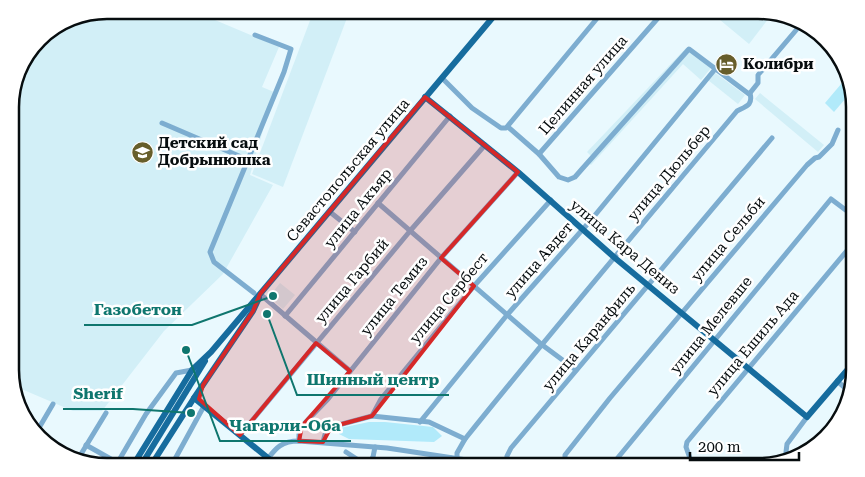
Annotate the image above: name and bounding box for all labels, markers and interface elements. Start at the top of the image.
street label: Целинная улица [535,32,631,138]
hotel icon: Колибри [715,52,739,76]
place label: Колибри [743,55,814,73]
street label: Севастопольская улица [283,95,413,245]
street label: улица Дюльбер [624,121,714,224]
place label: Детский сад Добрынюшка [158,134,271,169]
school or university icon: Детский сад Добрынюшка [130,140,154,164]
street label: улица Акъяр [320,164,396,251]
street label: улица Сельби [687,193,769,285]
street label: улица Кара Дениз [566,196,684,298]
street label: улица Авдет [501,218,577,302]
street label: улица Гарбий [311,235,393,327]
street label: улица Сербест [406,249,492,347]
street label: улица Темиз [356,253,432,339]
street label: улица Мелевше [666,273,756,377]
street label: улица Каранфиль [539,280,639,394]
street label: улица Ешиль Ада [704,286,802,400]
callout: Газобетон [84,294,192,325]
text: Газобетон [94,300,182,319]
callout: Шинный центр [297,364,449,395]
text: Шинный центр [307,370,439,389]
callout: Sherif [63,378,133,409]
text: Sherif [73,384,124,403]
callout: Чагарли-Оба [220,410,351,441]
text: Чагарли-Оба [229,416,341,435]
scale bar [690,430,799,462]
text: 200 m [698,438,741,456]

